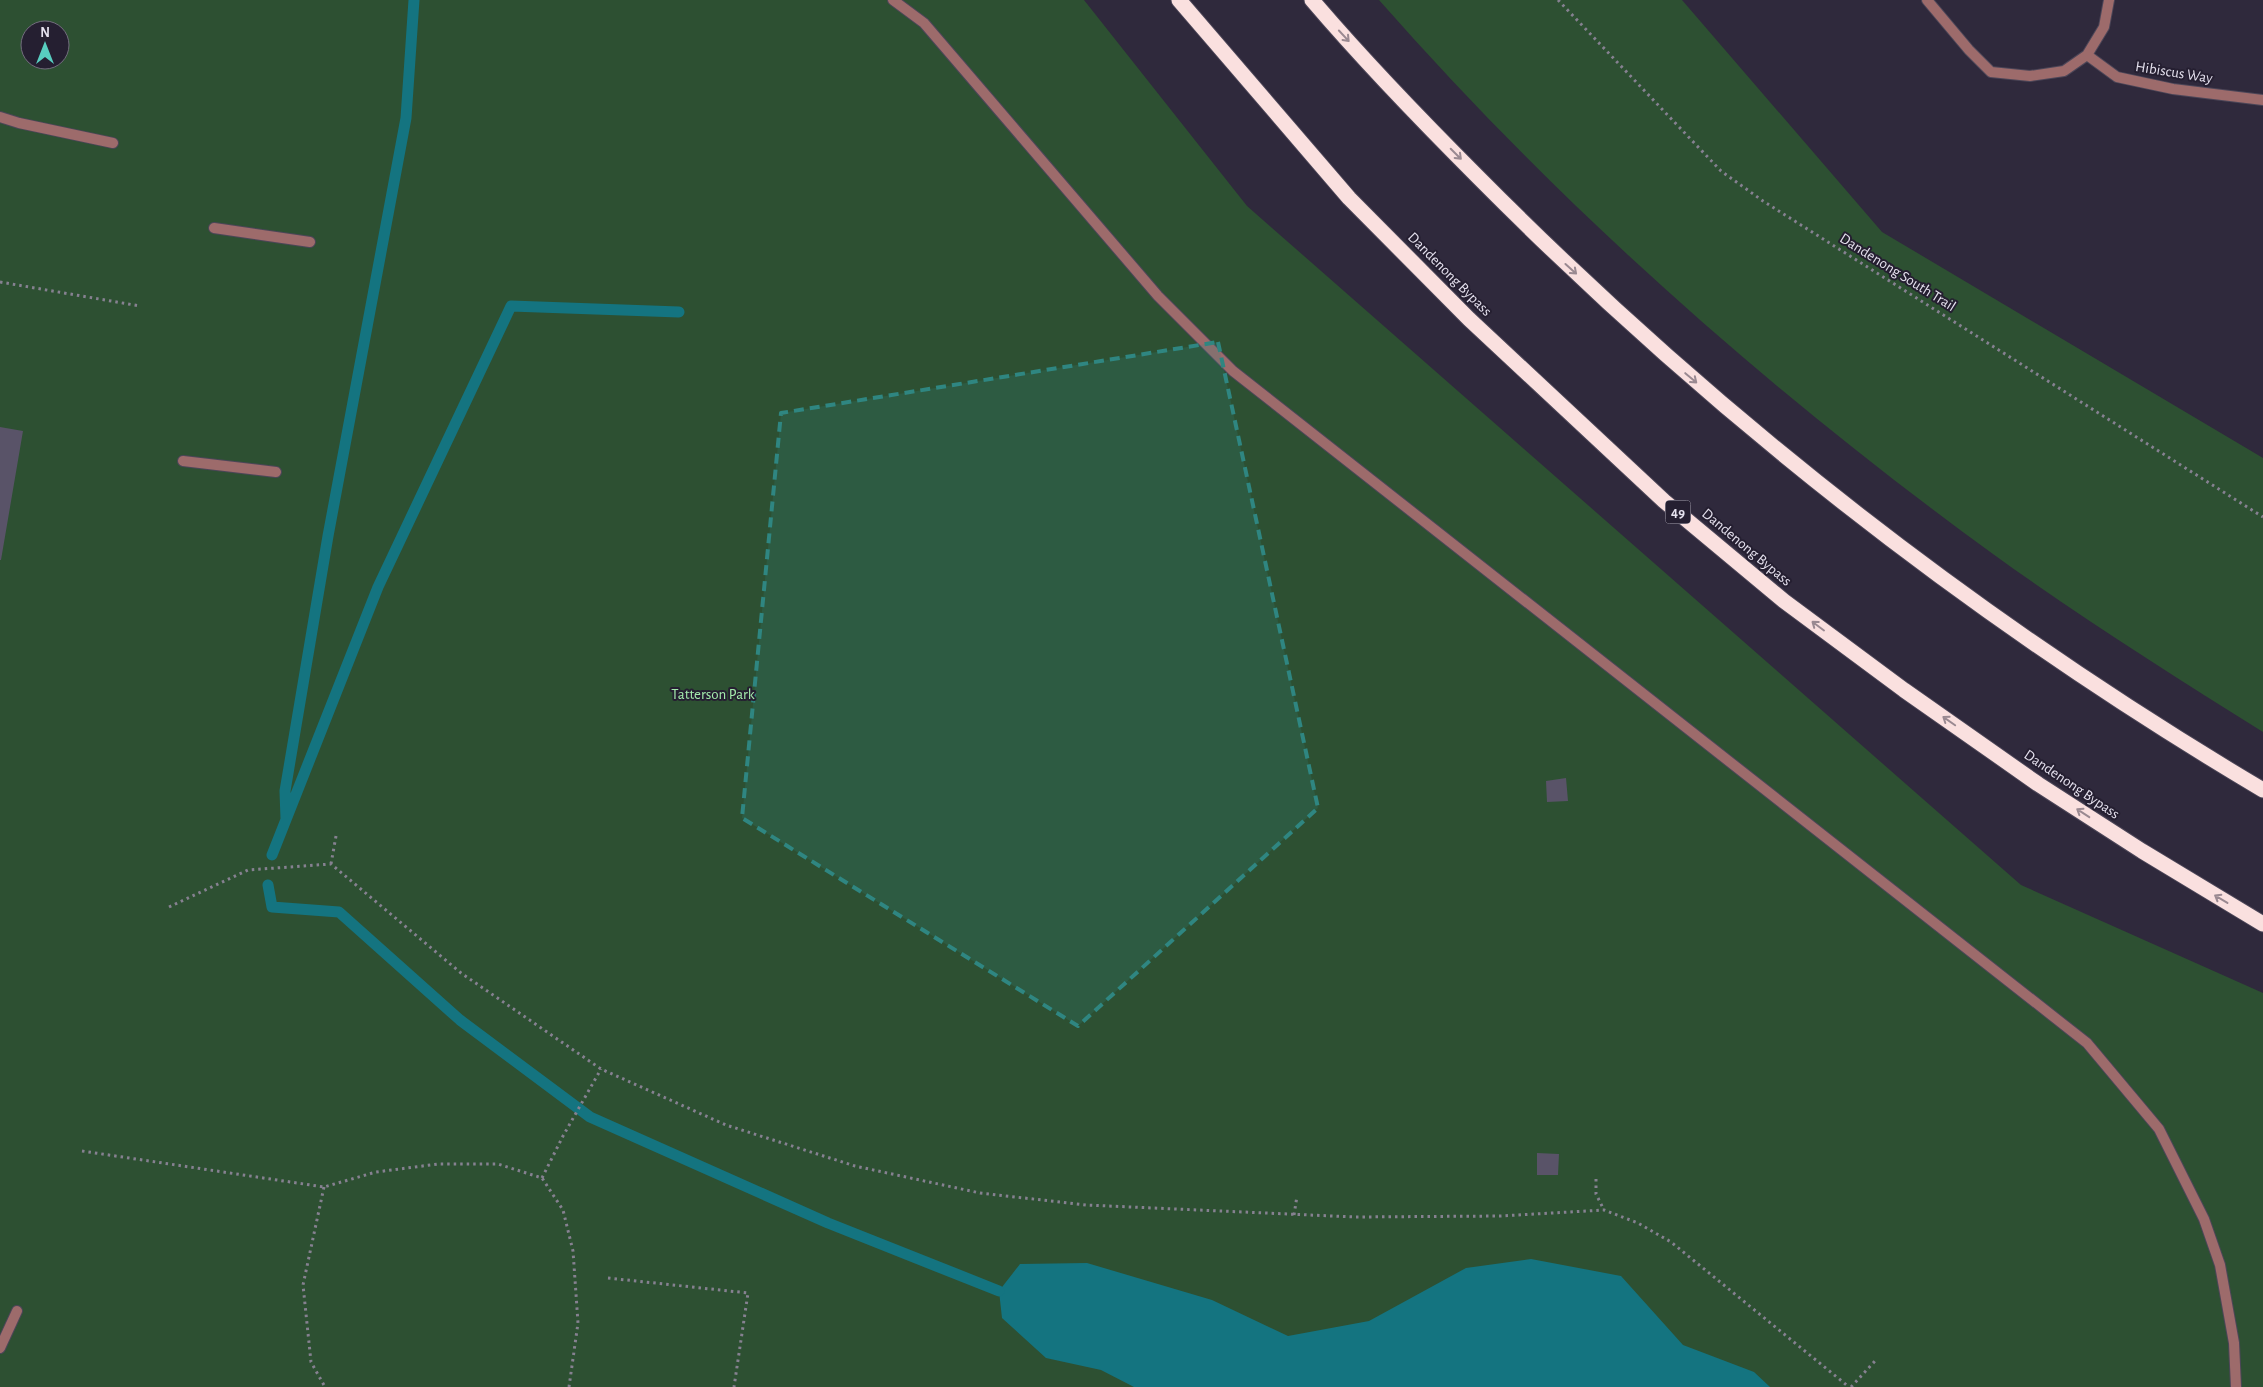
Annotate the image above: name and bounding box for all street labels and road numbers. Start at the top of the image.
street label: Hibiscus Way [2134,59,2214,86]
street label: Dandenong Bypass [1405,230,1494,319]
street label: Dandenong South Trail [1837,231,1958,314]
road number: 49 [1666,501,1690,524]
street label: Dandenong Bypass [1699,506,1794,589]
street label: Dandenong Bypass [2021,747,2122,822]

